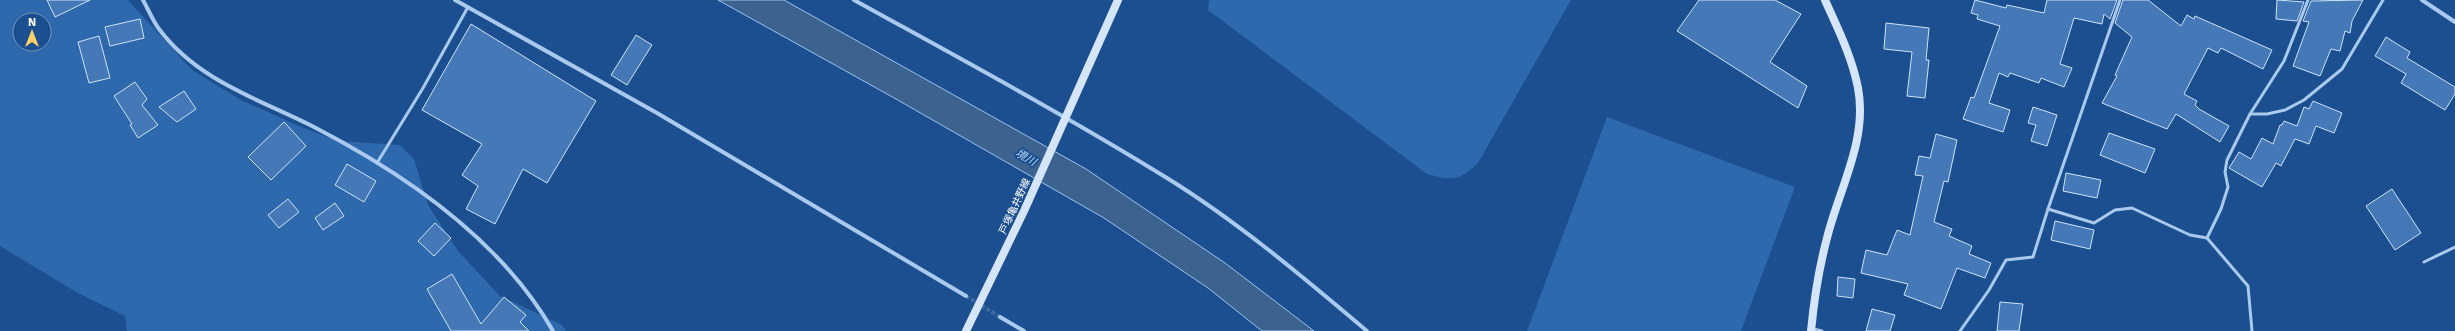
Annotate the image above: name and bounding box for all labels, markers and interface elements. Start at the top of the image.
north arrow [12,12,52,52]
text: N [28,16,36,29]
water label: 境川 [1013,146,1039,169]
street label: 戸塚亀井野線 [997,177,1032,236]

